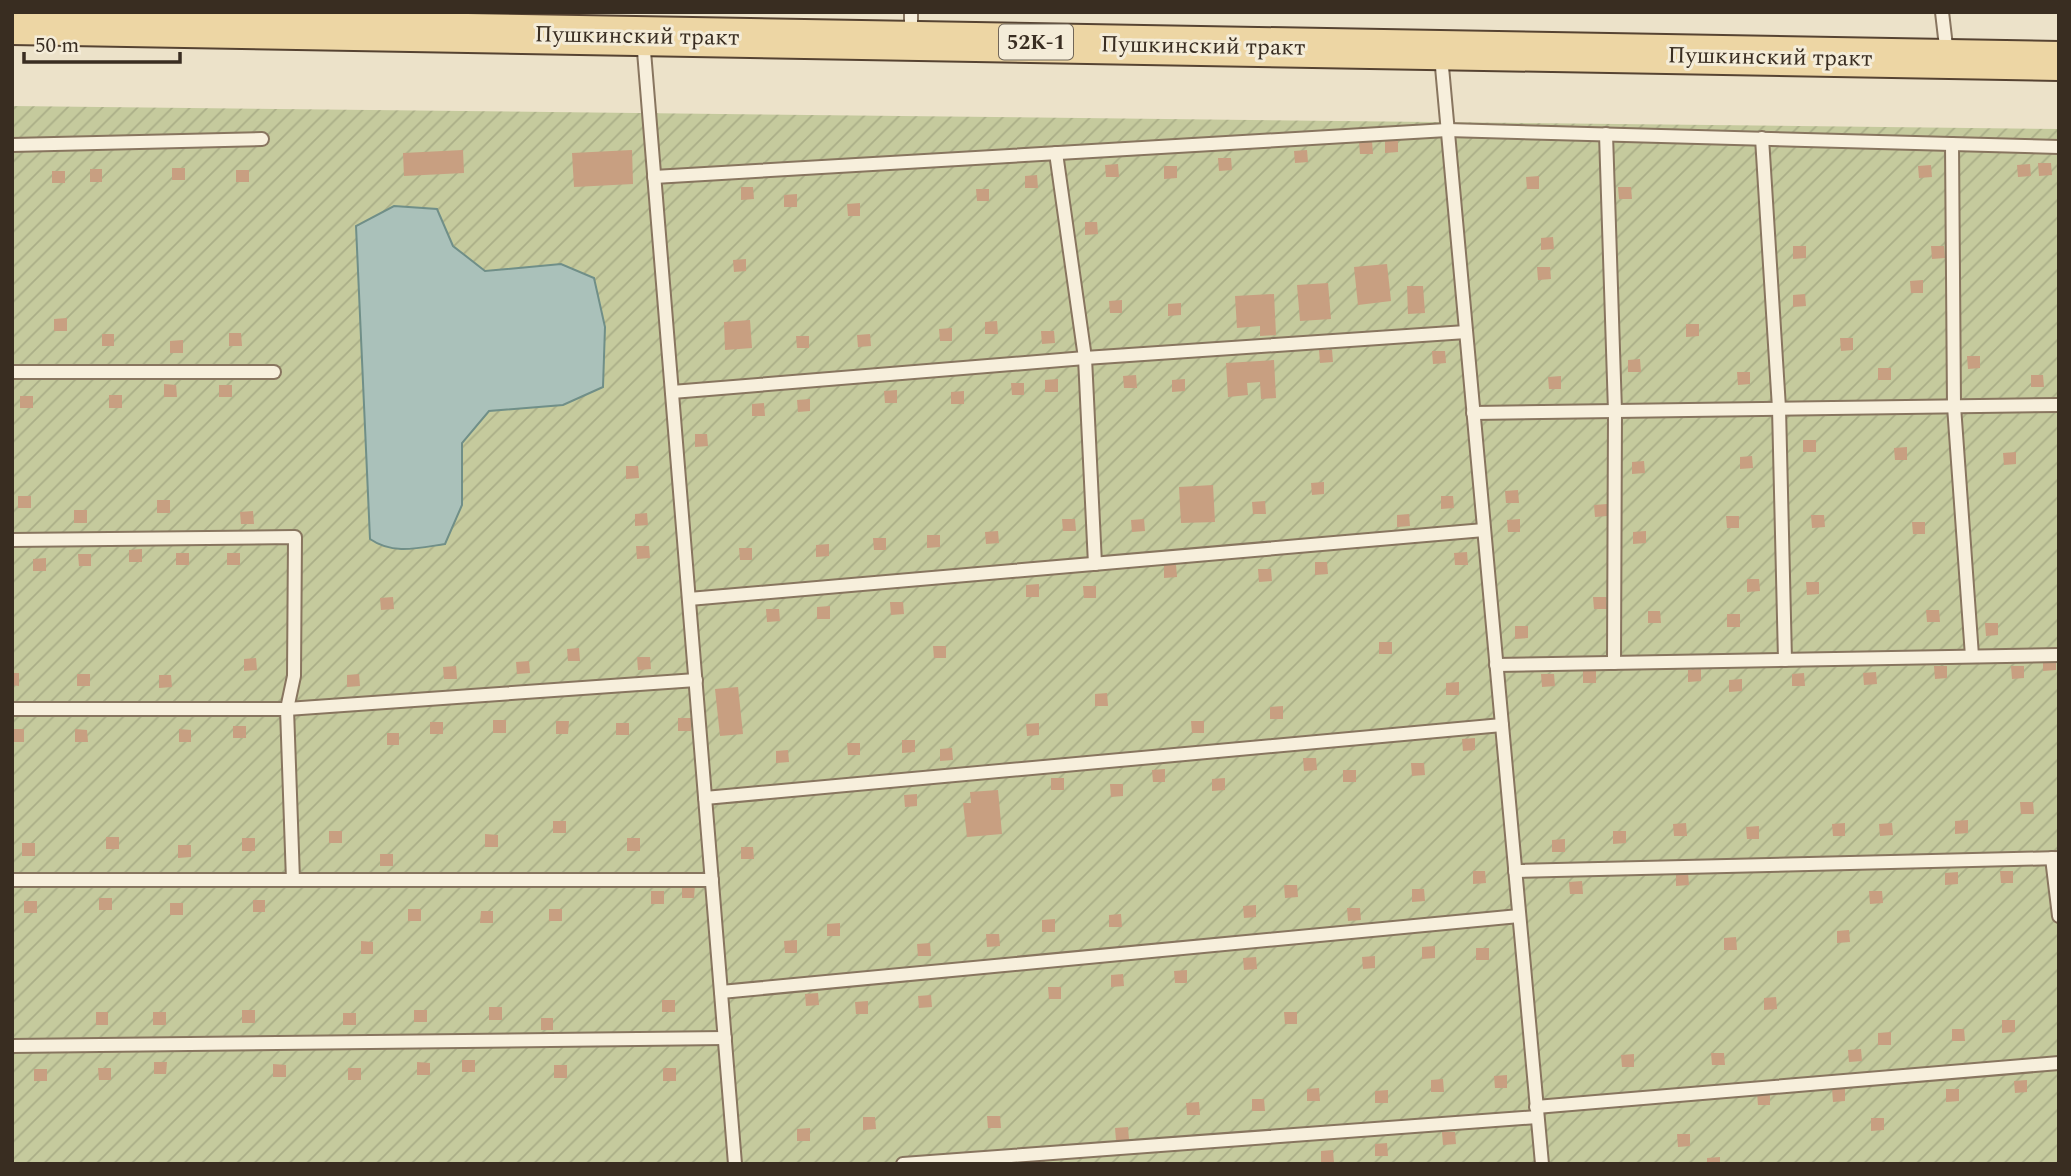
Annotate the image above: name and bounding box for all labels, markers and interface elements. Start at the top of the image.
street label: Пушкинский тракт [534,17,740,56]
scale bar [24,21,180,65]
road number: 52К-1 [999,24,1073,60]
street label: Пушкинский тракт [1100,27,1306,66]
text: 50 m [35,30,79,62]
street label: Пушкинский тракт [1667,38,1873,77]

